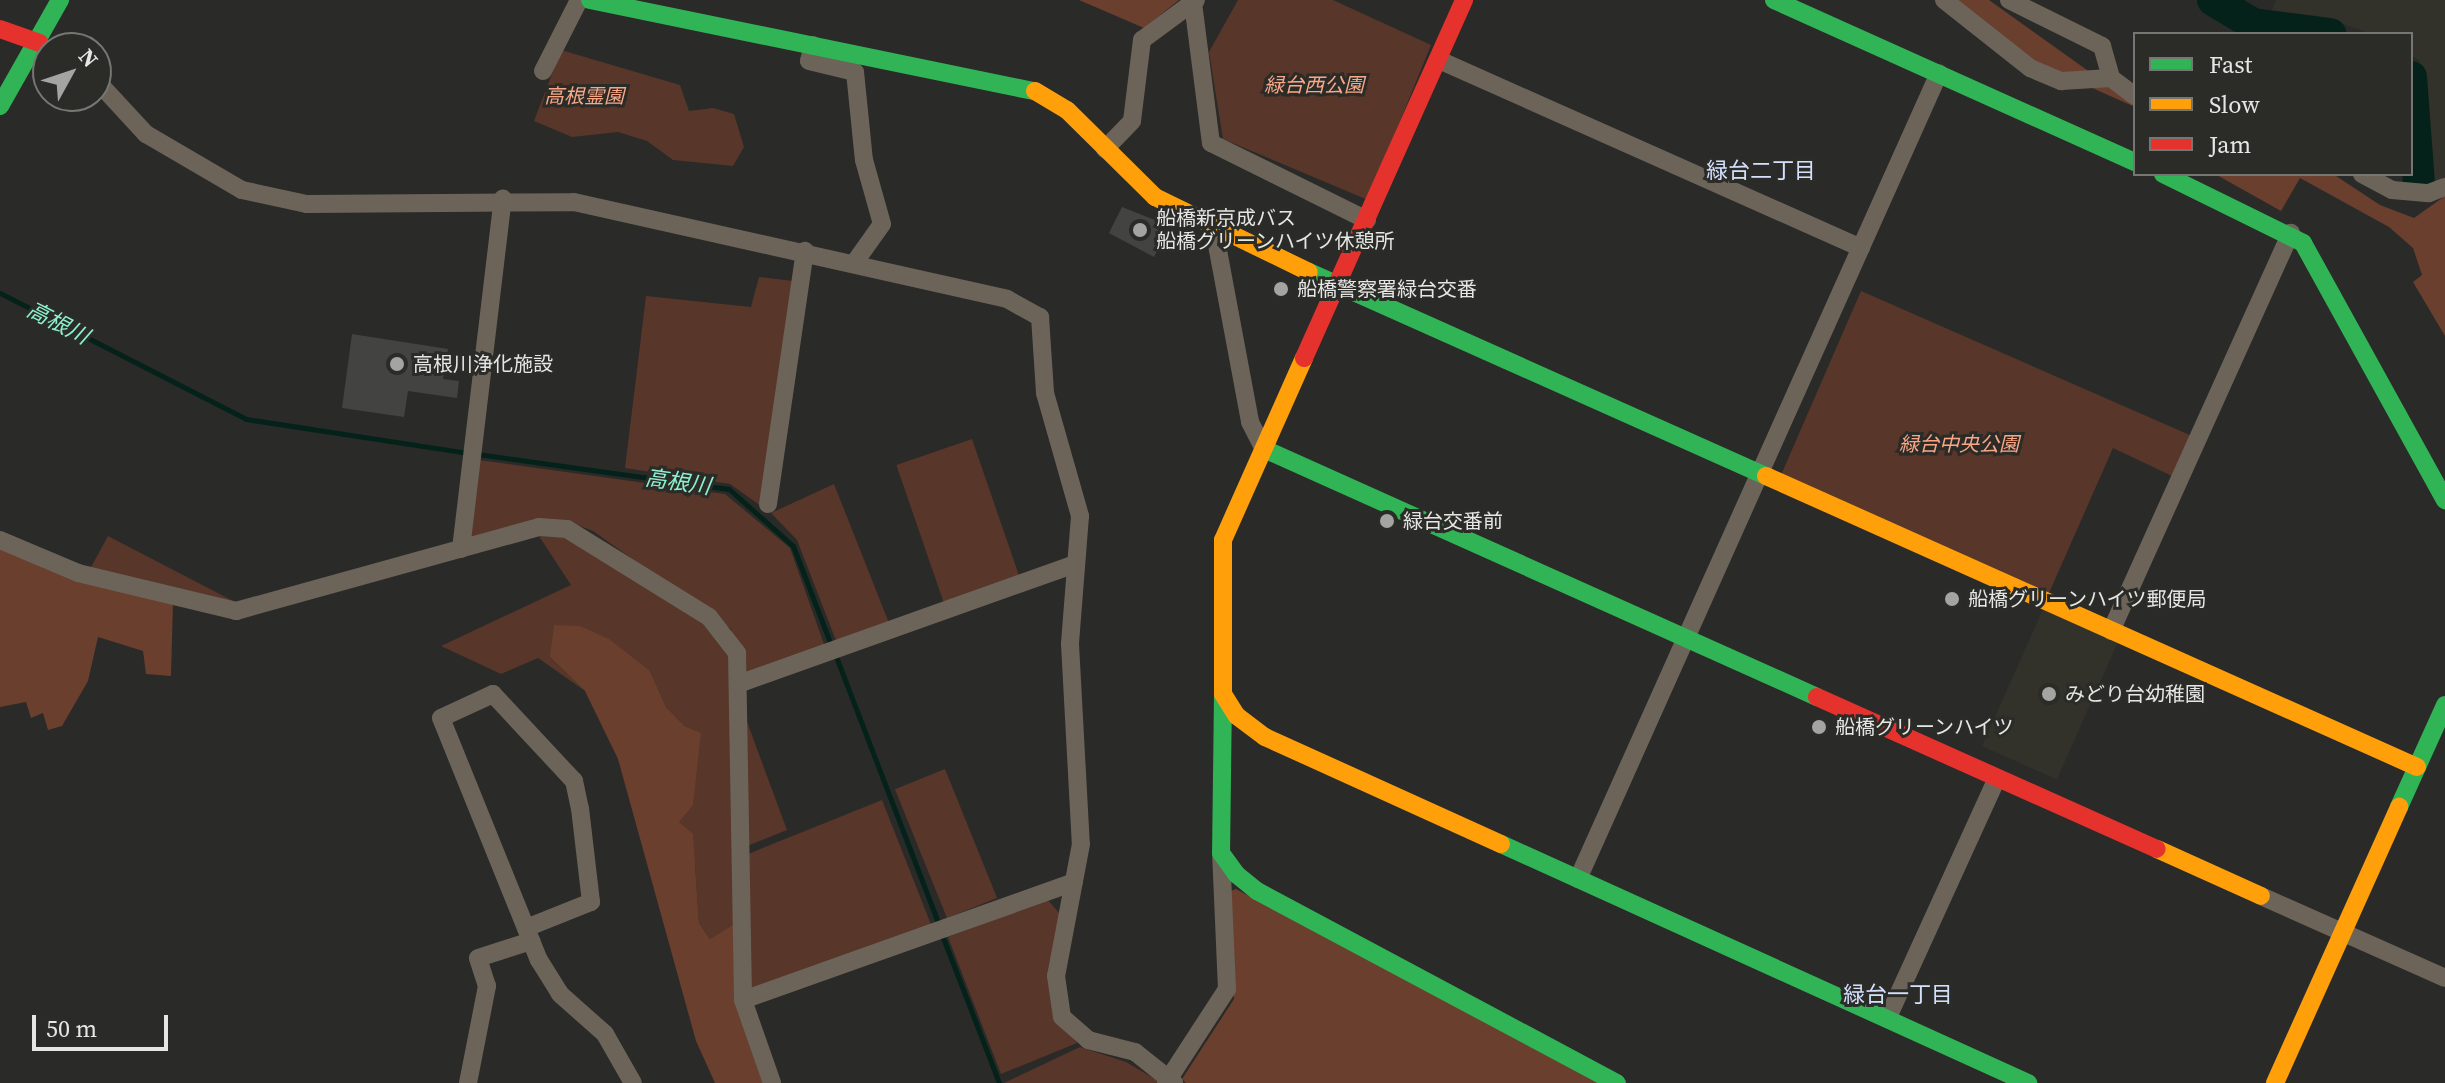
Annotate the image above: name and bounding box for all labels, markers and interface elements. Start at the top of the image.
north arrow [32,32,112,112]
legend [2133,32,2413,176]
text: N [72,42,105,74]
text: Fast [2209,48,2252,81]
park label: 緑台西公園 [1264,73,1364,97]
park label: 高根霊園 [544,84,624,108]
text: Slow [2209,88,2260,121]
text: Jam [2209,128,2251,161]
district label: 緑台二丁目 [1706,158,1816,184]
place label: 船橋新京成バス 船橋グリーンハイツ休憩所 [1156,206,1396,253]
marker: 船橋新京成バス 船橋グリーンハイツ休憩所 [1131,221,1149,239]
place label: 船橋警察署緑台交番 [1297,277,1477,301]
marker: 船橋警察署緑台交番 [1272,280,1290,298]
water label: 高根川 [23,296,93,350]
place label: 高根川浄化施設 [413,352,553,376]
marker: 高根川浄化施設 [388,355,406,373]
park label: 緑台中央公園 [1899,432,2019,456]
water label: 高根川 [643,464,713,500]
place label: 緑台交番前 [1403,509,1503,533]
marker: 緑台交番前 [1378,512,1396,530]
place label: 船橋グリーンハイツ郵便局 [1968,587,2208,611]
marker: 船橋グリーンハイツ郵便局 [1943,590,1961,608]
place label: みどり台幼稚園 [2065,682,2205,706]
marker: みどり台幼稚園 [2040,685,2058,703]
place label: 船橋グリーンハイツ [1835,715,2015,739]
marker: 船橋グリーンハイツ [1810,718,1828,736]
district label: 緑台一丁目 [1843,982,1953,1008]
scale bar [36,999,172,1049]
text: 50 m [46,1012,97,1045]

